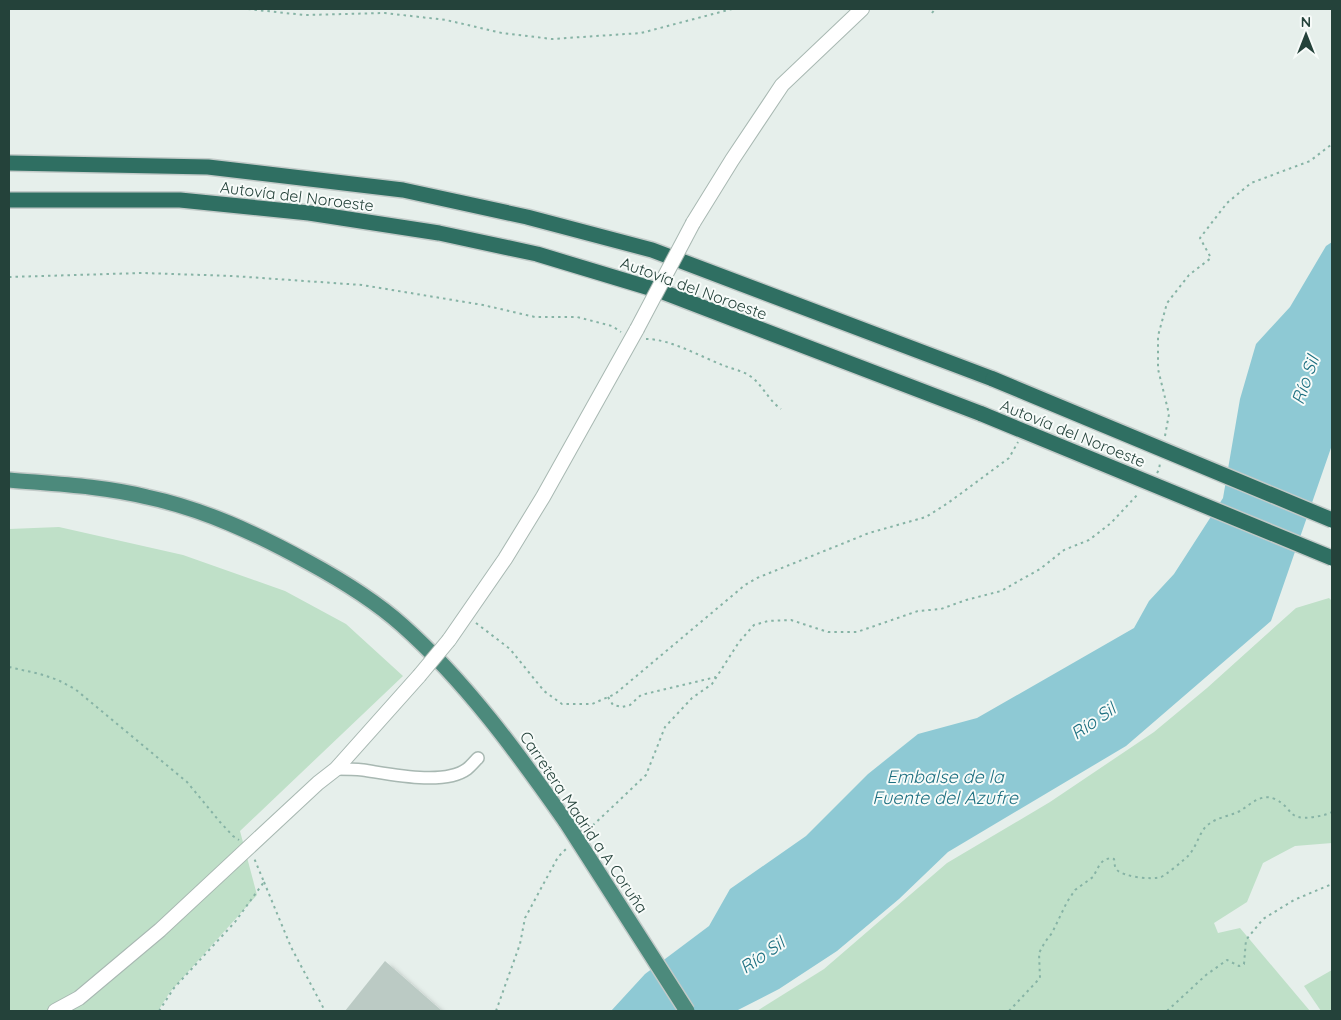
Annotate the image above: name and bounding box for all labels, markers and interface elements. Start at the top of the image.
north arrow [1281,10,1331,60]
text: N [1301,13,1311,31]
street label: Autovía del Noroeste [219,177,375,215]
street label: Autovía del Noroeste [618,252,770,324]
water label: Río Sil [1286,351,1325,407]
street label: Autovía del Noroeste [998,395,1148,471]
water label: Río Sil [1066,696,1122,745]
street label: Carretera Madrid a A Coruña [516,727,652,917]
water label: Embalse de la Fuente del Azufre [872,765,1019,809]
water label: Río Sil [735,930,791,979]

